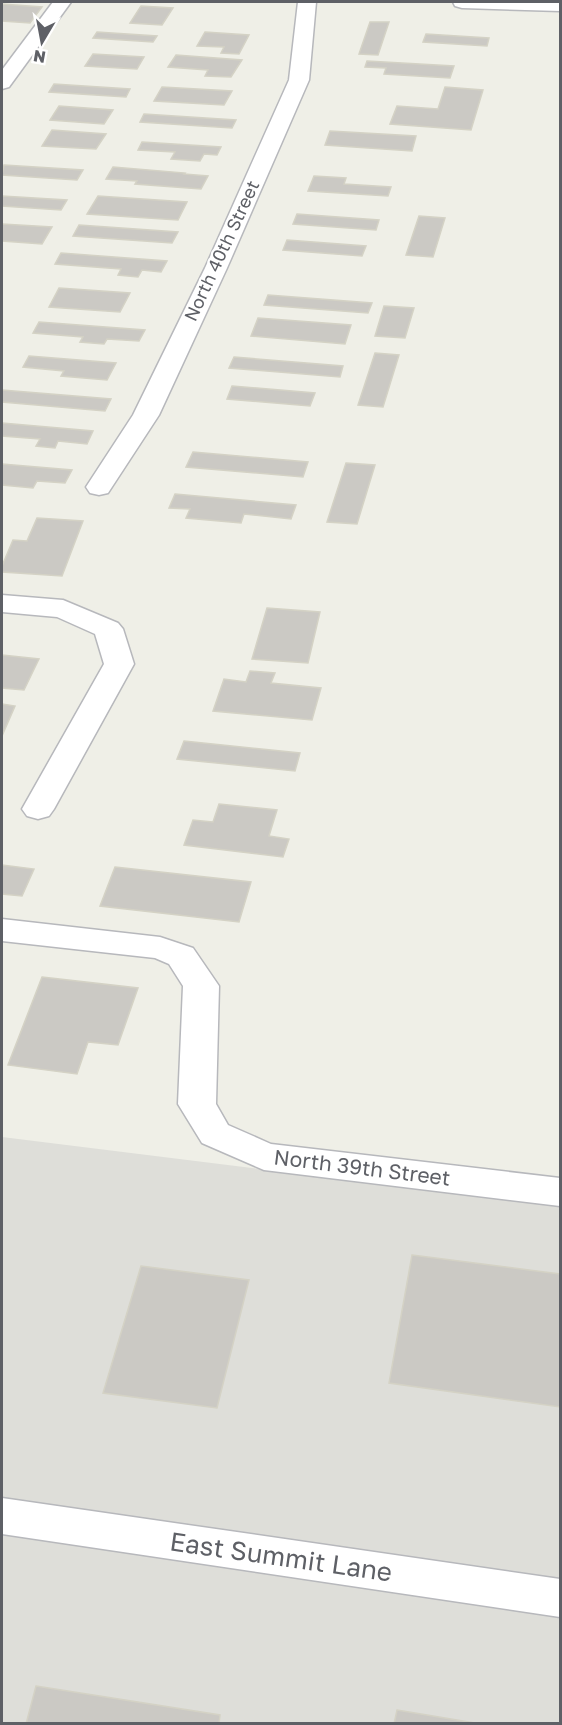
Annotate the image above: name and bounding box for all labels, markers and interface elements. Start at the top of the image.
north arrow [12,12,72,72]
text: N [32,46,47,68]
street label: North 40th Street [179,177,263,324]
street label: North 39th Street [272,1143,452,1191]
street label: East Summit Lane [168,1526,394,1587]

